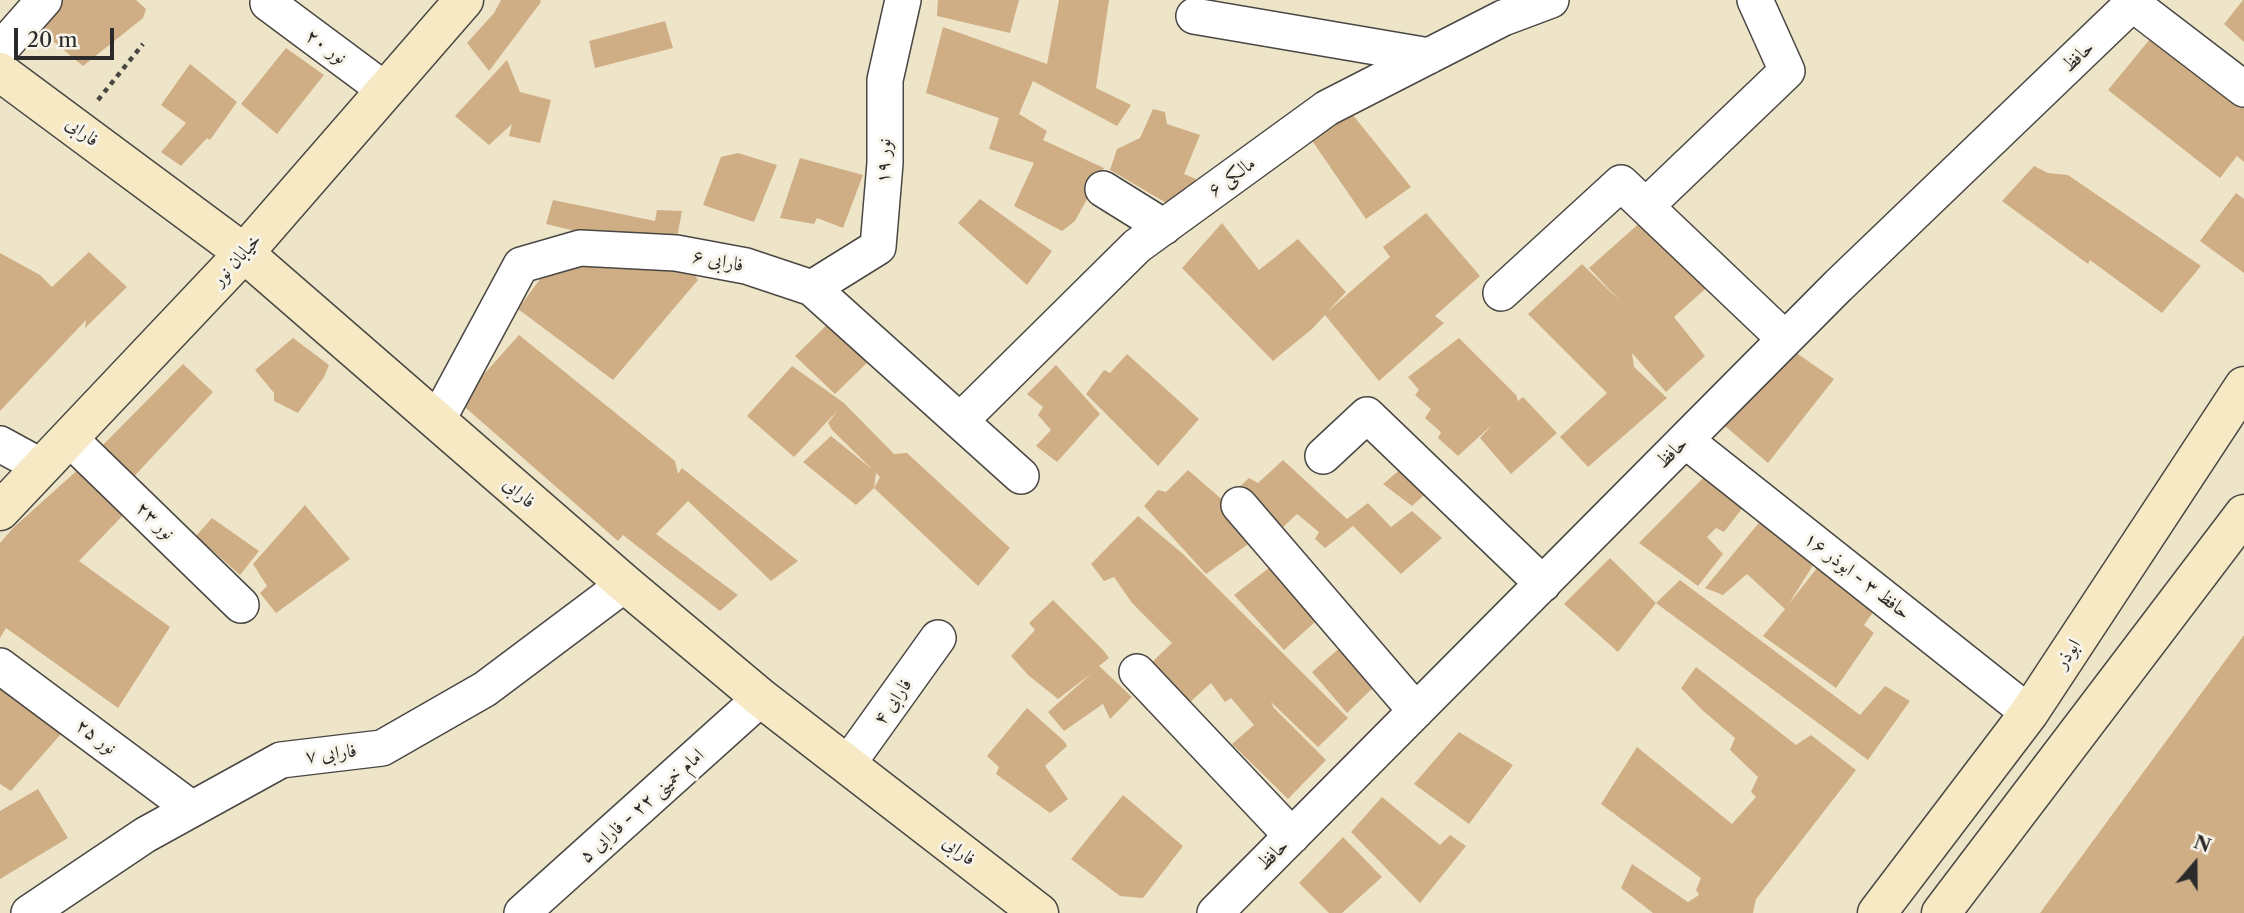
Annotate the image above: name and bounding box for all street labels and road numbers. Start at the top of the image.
street label: نور ۲۰ [301,25,351,69]
street label: حافظ [2057,36,2099,78]
street label: فارابی [61,112,103,152]
street label: نور ۱۹ [872,138,896,184]
street label: مالکی ۶ [1204,152,1260,202]
street label: خیابان نور [207,229,267,291]
street label: فارابی ۶ [690,245,746,277]
street label: حافظ [1651,432,1693,474]
street label: فارابی [498,473,540,513]
street label: نور ۲۳ [131,497,179,545]
street label: حافظ ۳ - ابوذر ۱۶ [1799,527,1915,625]
street label: ابوذر [2050,635,2086,673]
street label: فارابی ۴ [869,674,917,730]
street label: نور ۲۵ [71,714,121,760]
street label: فارابی ۷ [304,740,358,768]
street label: امام خمینی ۲۲ - فارابی ۵ [575,744,709,868]
street label: فارابی [938,831,980,871]
street label: حافظ [1252,834,1294,876]

